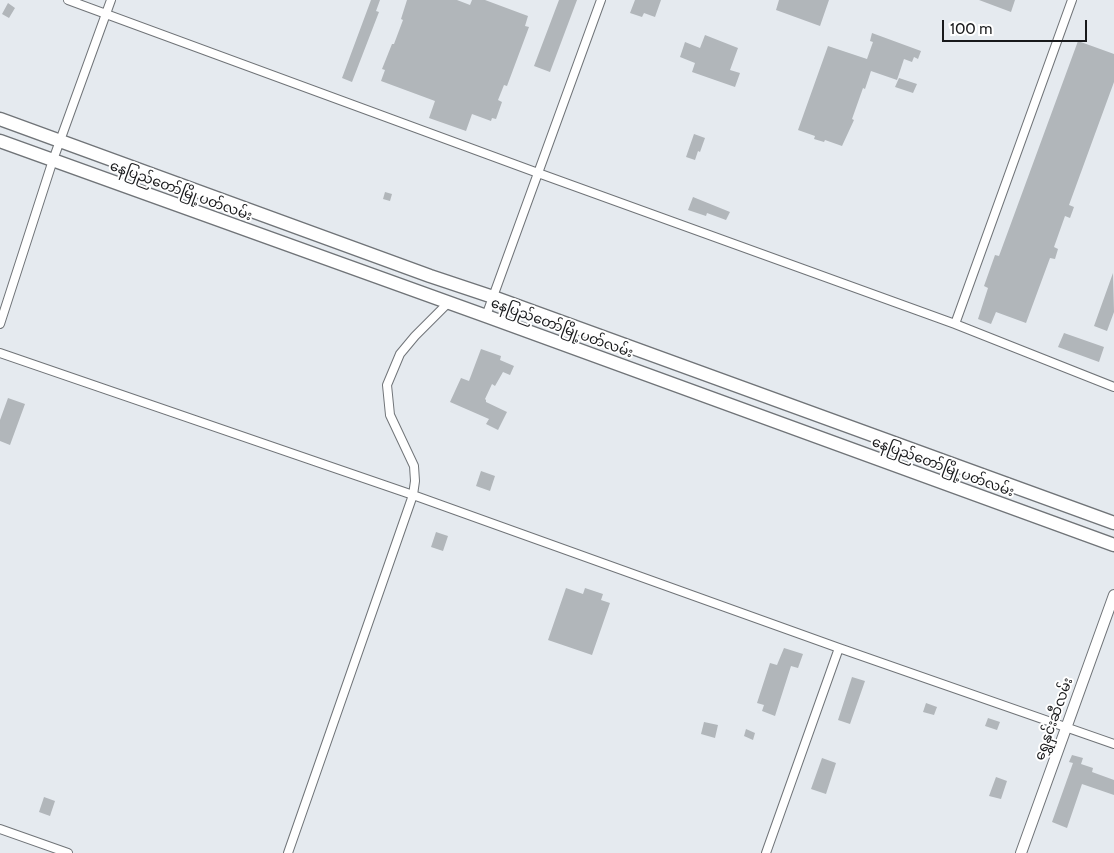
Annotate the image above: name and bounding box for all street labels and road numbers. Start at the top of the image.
street label: နေပြည်တော်မြို့ပတ်လမ်း [108,157,254,225]
street label: နေပြည်တော်မြို့ပတ်လမ်း [489,294,635,362]
street label: နေပြည်တော်မြို့ပတ်လမ်း [870,433,1016,501]
street label: ရွှေနှင်းဆီလမ်း [1031,675,1077,763]

